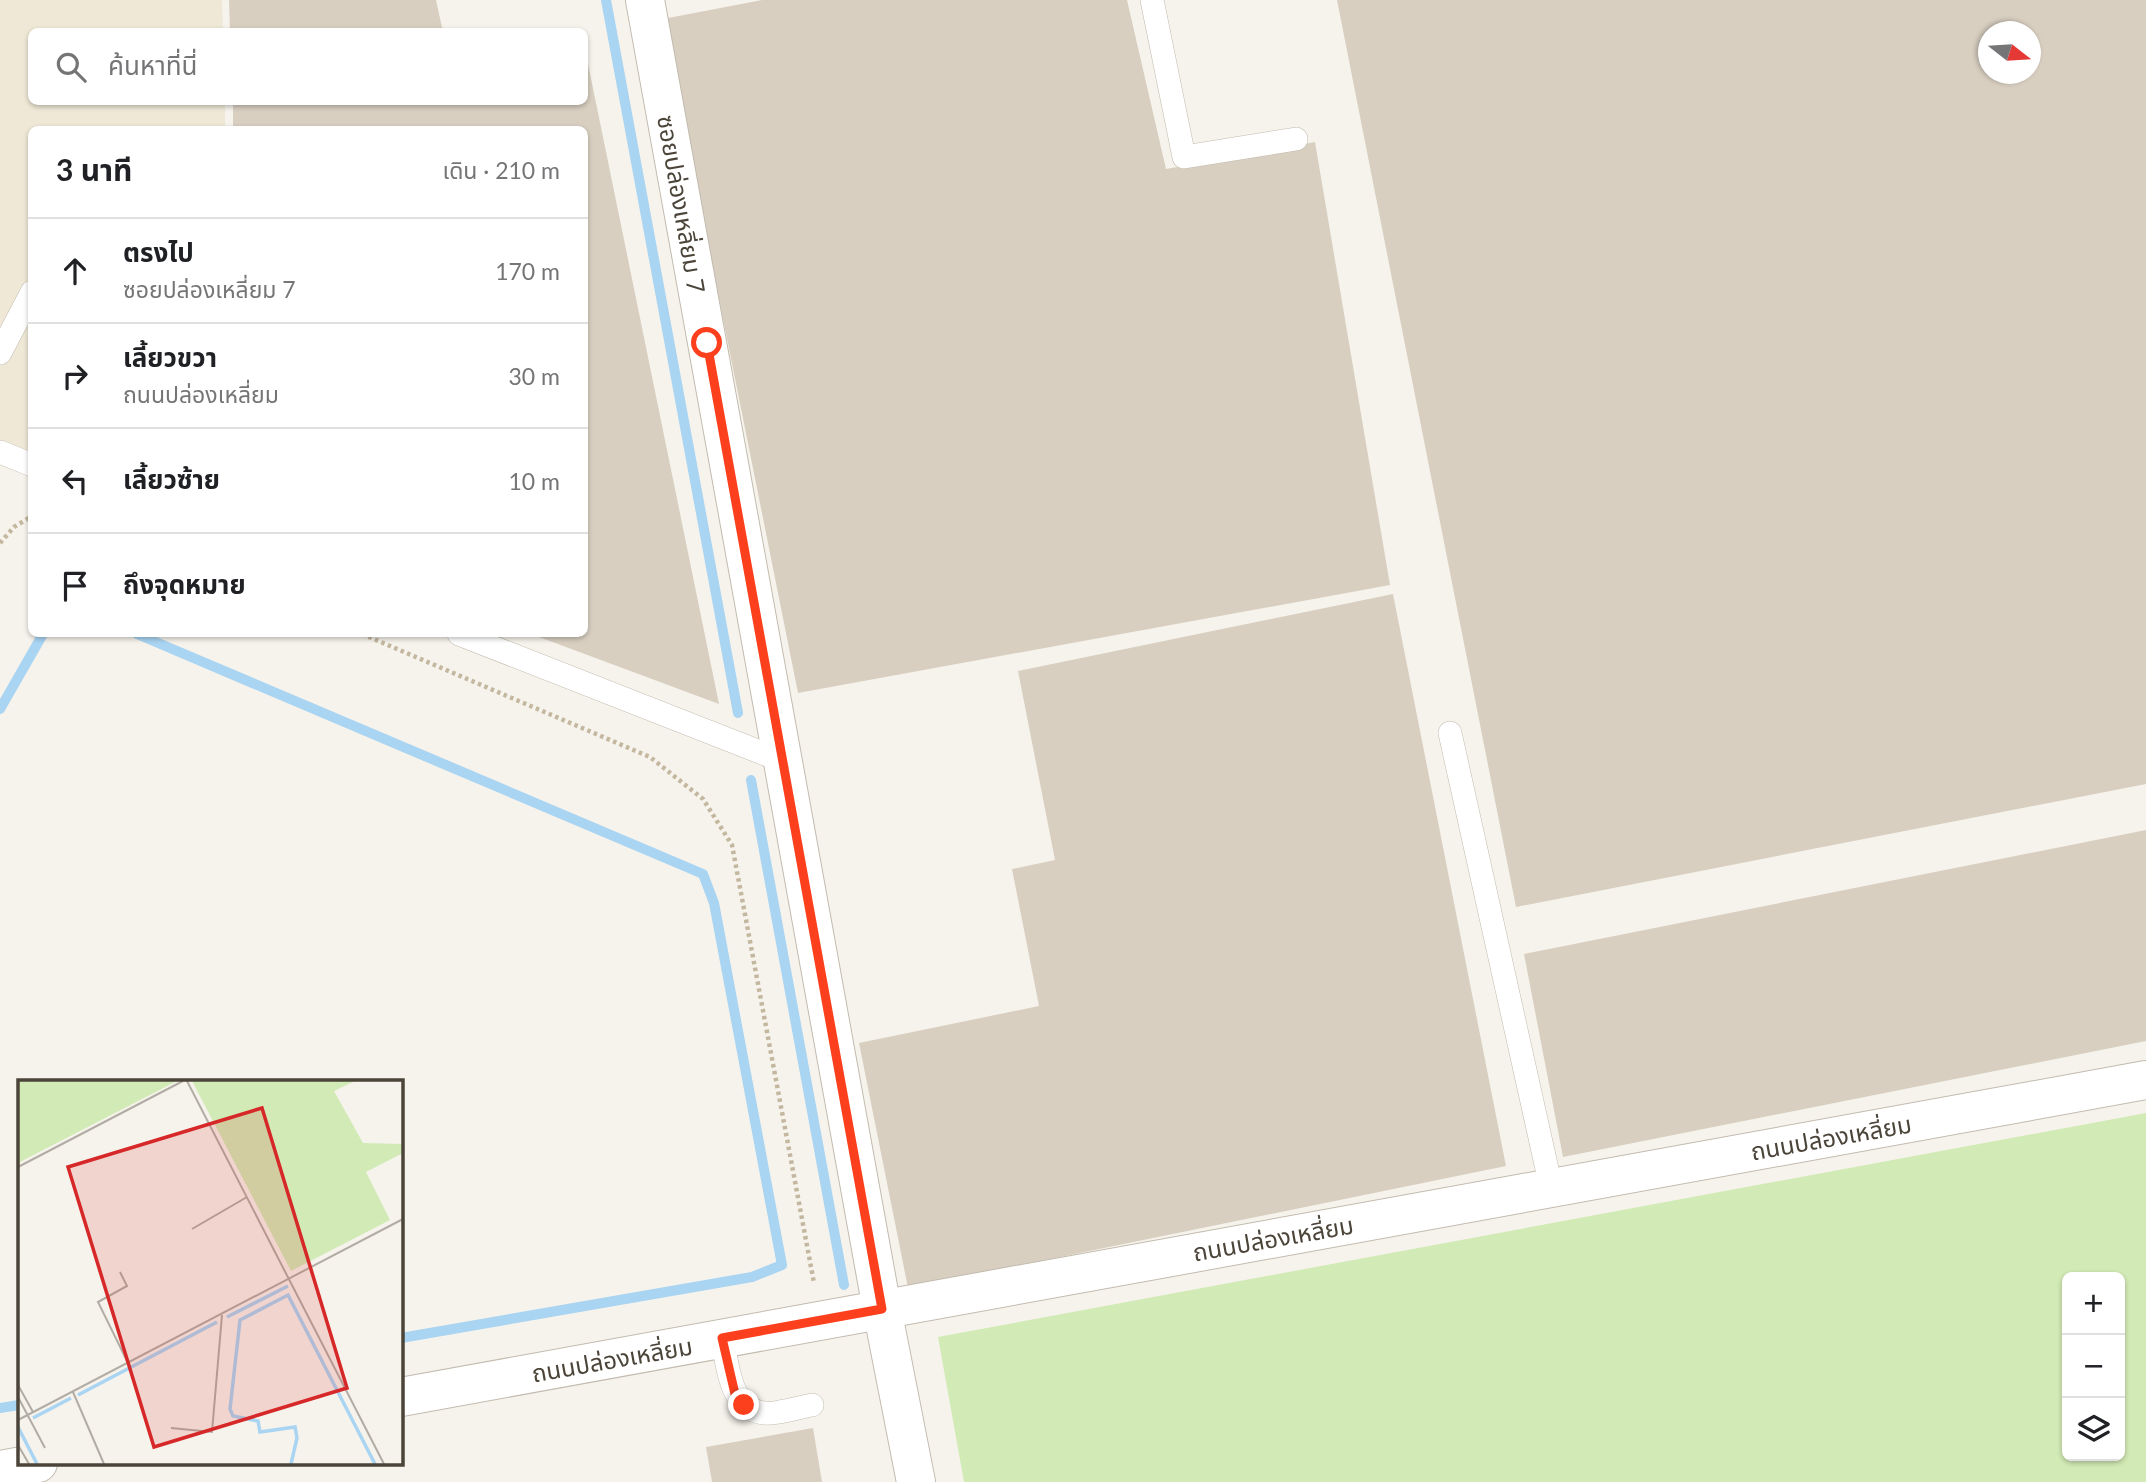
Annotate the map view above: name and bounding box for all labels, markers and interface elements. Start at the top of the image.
north arrow [1978,21,2041,84]
search box [28,28,588,105]
icon: search [52,48,90,86]
text: ค้นหาที่นี่ [108,49,198,81]
street label: ซอยปล่องเหลี่ยม 7 [652,113,713,295]
text: 3 นาที [56,151,132,187]
text: เดิน · 210 m [443,156,560,184]
text: ตรงไป [123,236,194,268]
icon: ahead [56,252,94,290]
text: 170 m [495,257,560,285]
text: ซอยปล่องเหลี่ยม 7 [123,275,296,303]
route start [691,327,722,358]
text: เลี้ยวขวา [123,341,217,373]
icon: right [56,357,94,395]
text: 30 m [509,362,560,390]
text: ถนนปล่องเหลี่ยม [123,380,279,408]
icon: left [56,462,94,500]
text: เลี้ยวซ้าย [123,463,220,495]
text: 10 m [509,467,560,495]
icon: arrive [56,567,94,605]
text: ถึงจุดหมาย [123,568,246,600]
inset map [18,1080,402,1464]
street label: ถนนปล่องเหลี่ยม [1748,1108,1914,1165]
street label: ถนนปล่องเหลี่ยม [1190,1209,1356,1266]
map controls [2062,1272,2125,1461]
button: + [2062,1272,2125,1335]
street label: ถนนปล่องเหลี่ยม [529,1330,695,1387]
button: − [2062,1335,2125,1398]
route end [728,1389,759,1420]
button: layers [2062,1398,2125,1461]

